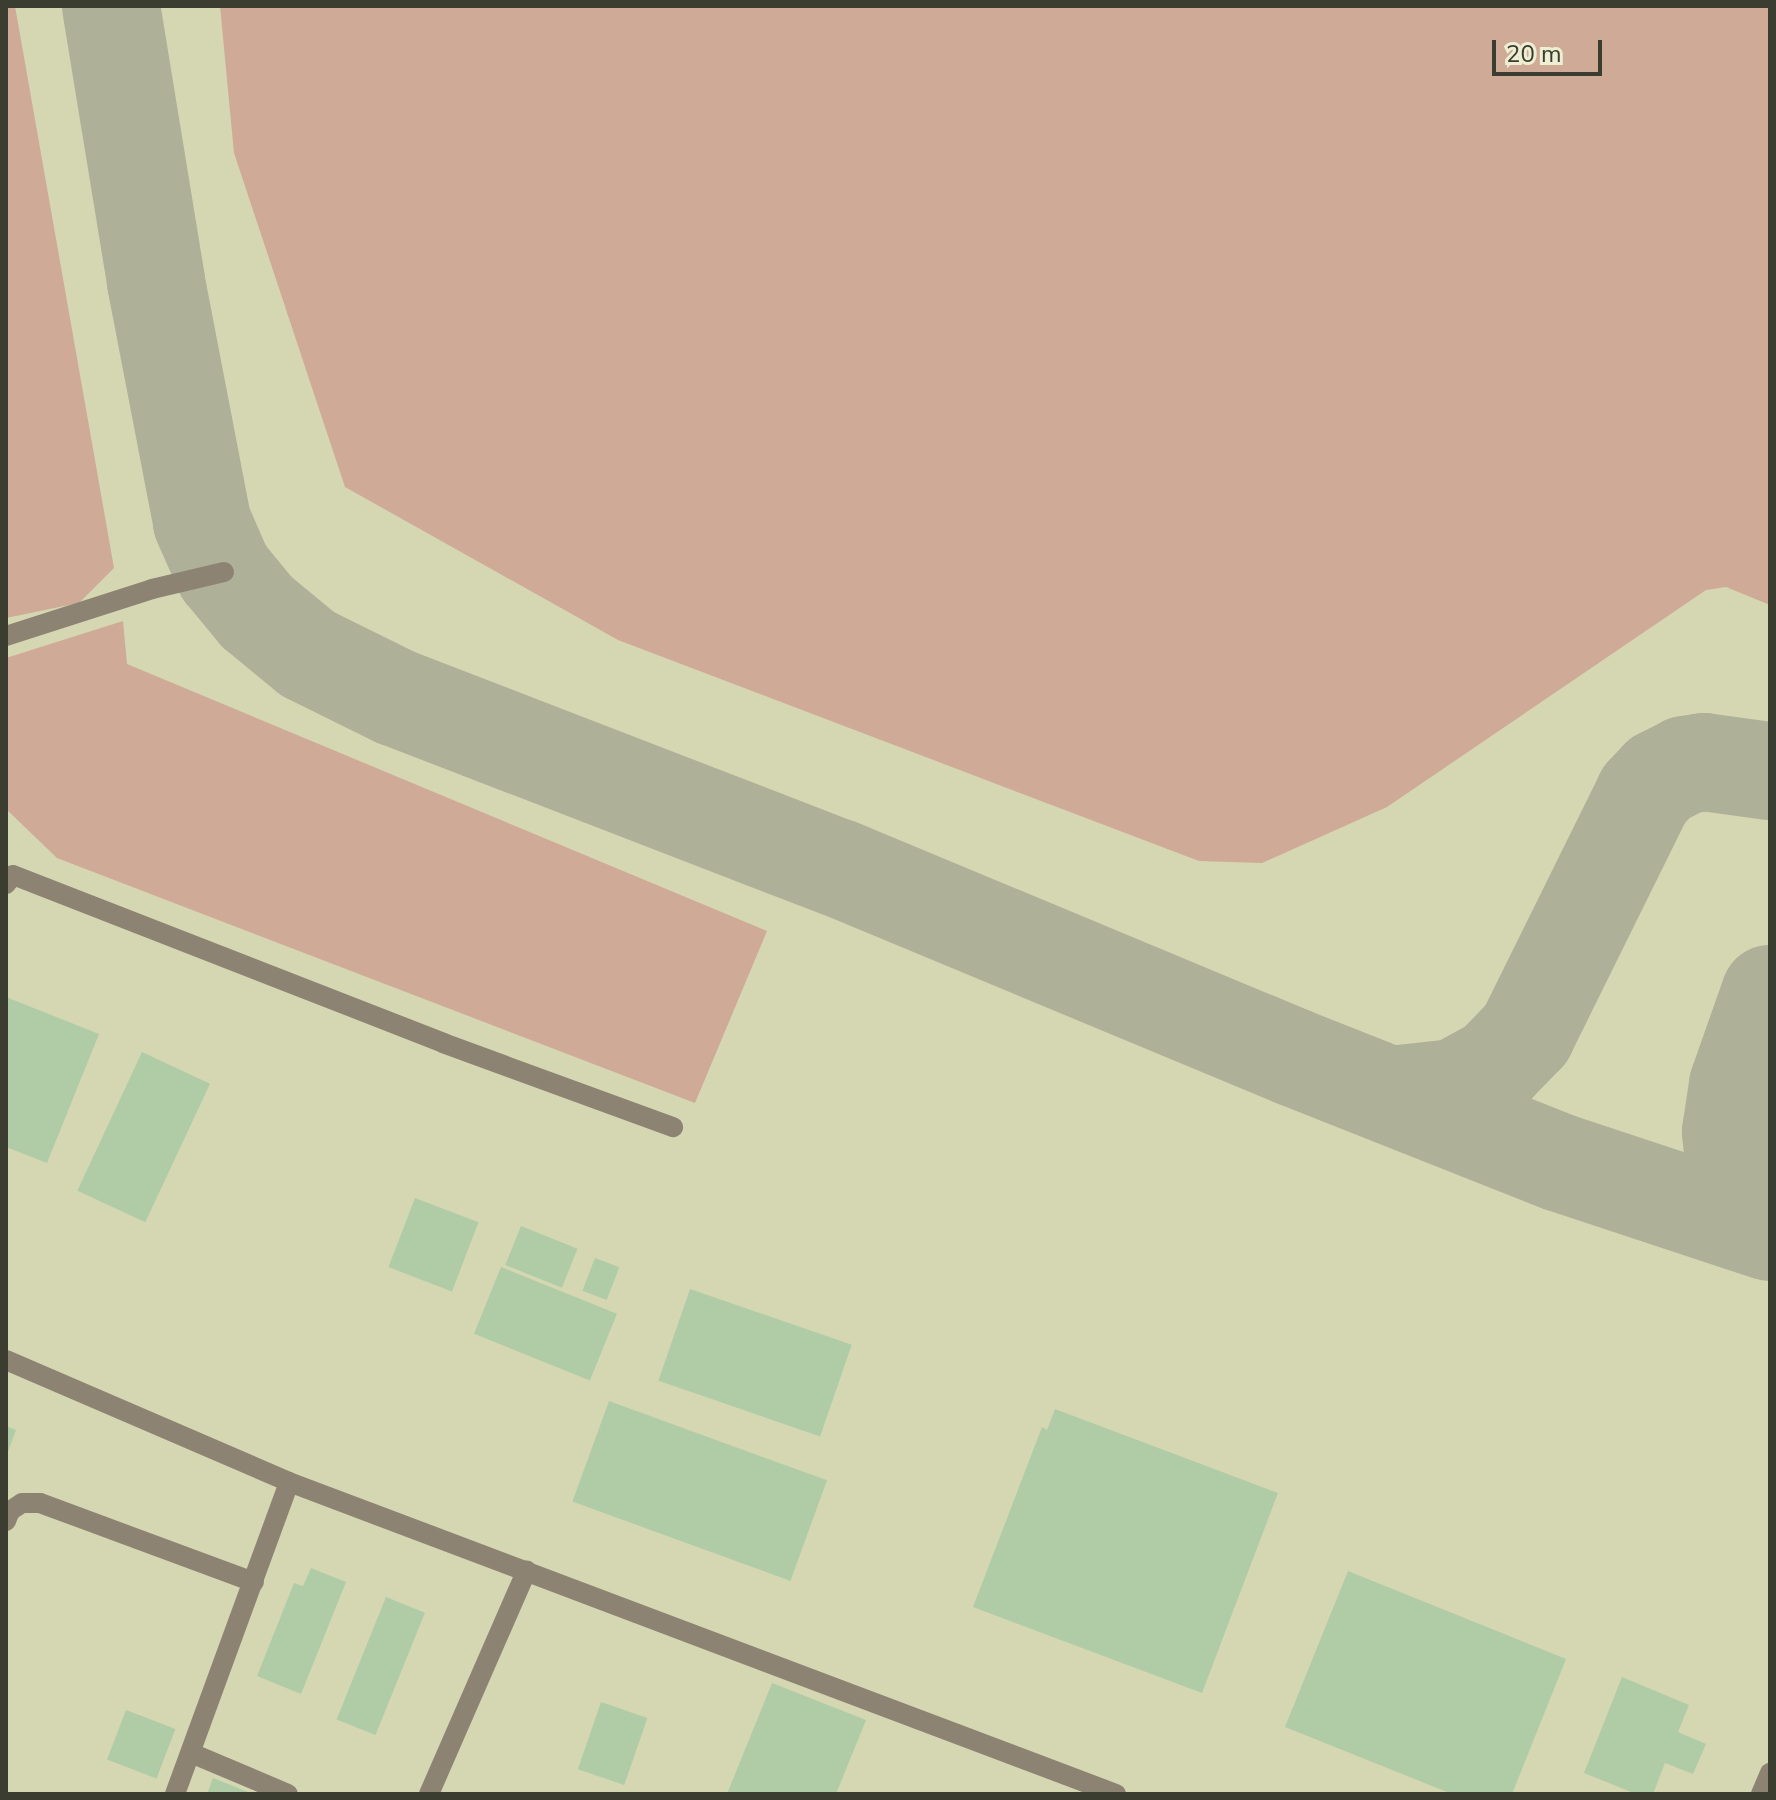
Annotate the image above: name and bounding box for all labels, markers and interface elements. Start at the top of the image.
scale bar [1496,24,1606,74]
text: 20 m [1506,38,1562,70]

